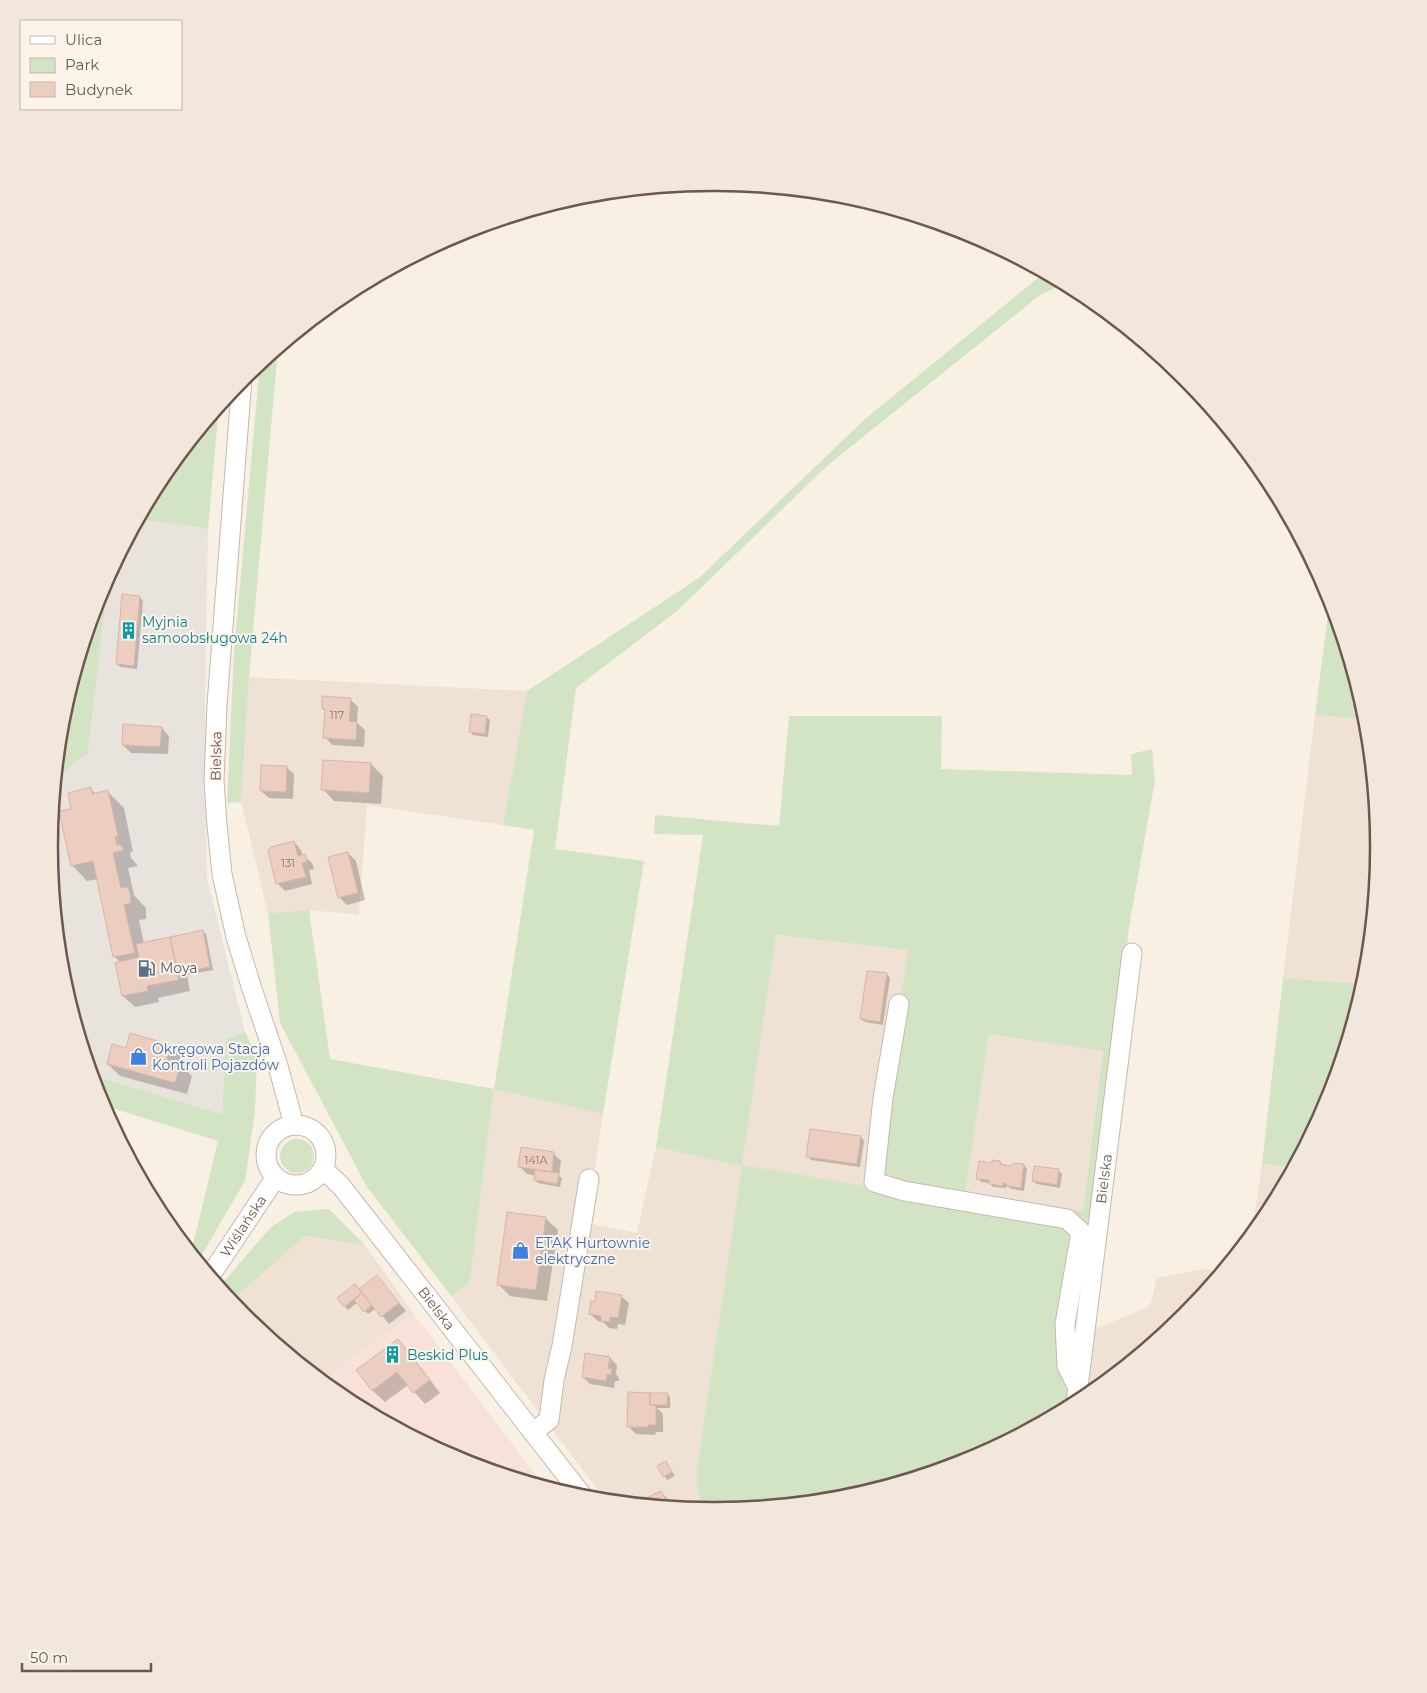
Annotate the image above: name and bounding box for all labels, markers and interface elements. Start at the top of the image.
legend [20,20,182,110]
text: Ulica [65,30,102,49]
text: Park [65,55,99,74]
text: Budynek [65,80,133,99]
place label: Myjnia samoobsługowa 24h [142,613,288,647]
building icon: Myjnia samoobsługowa 24h [118,620,138,640]
house number: 117 [330,708,344,722]
street label: Bielska [207,731,225,781]
house number: 131 [281,856,295,870]
fuel station icon: Moya [136,958,156,978]
place label: Moya [160,959,198,977]
place label: Okręgowa Stacja Kontroli Pojazdów [152,1040,280,1074]
shop icon: Okręgowa Stacja Kontroli Pojazdów [128,1047,148,1067]
house number: 141A [525,1153,548,1167]
street label: Bielska [1092,1153,1116,1205]
street label: Wiślańska [216,1192,270,1261]
place label: ETAK Hurtownie elektryczne [535,1234,650,1268]
shop icon: ETAK Hurtownie elektryczne [511,1241,531,1261]
street label: Bielska [414,1283,459,1334]
building icon: Beskid Plus [383,1345,403,1365]
place label: Beskid Plus [407,1346,488,1364]
scale bar [22,1640,151,1672]
text: 50 m [30,1648,68,1667]

